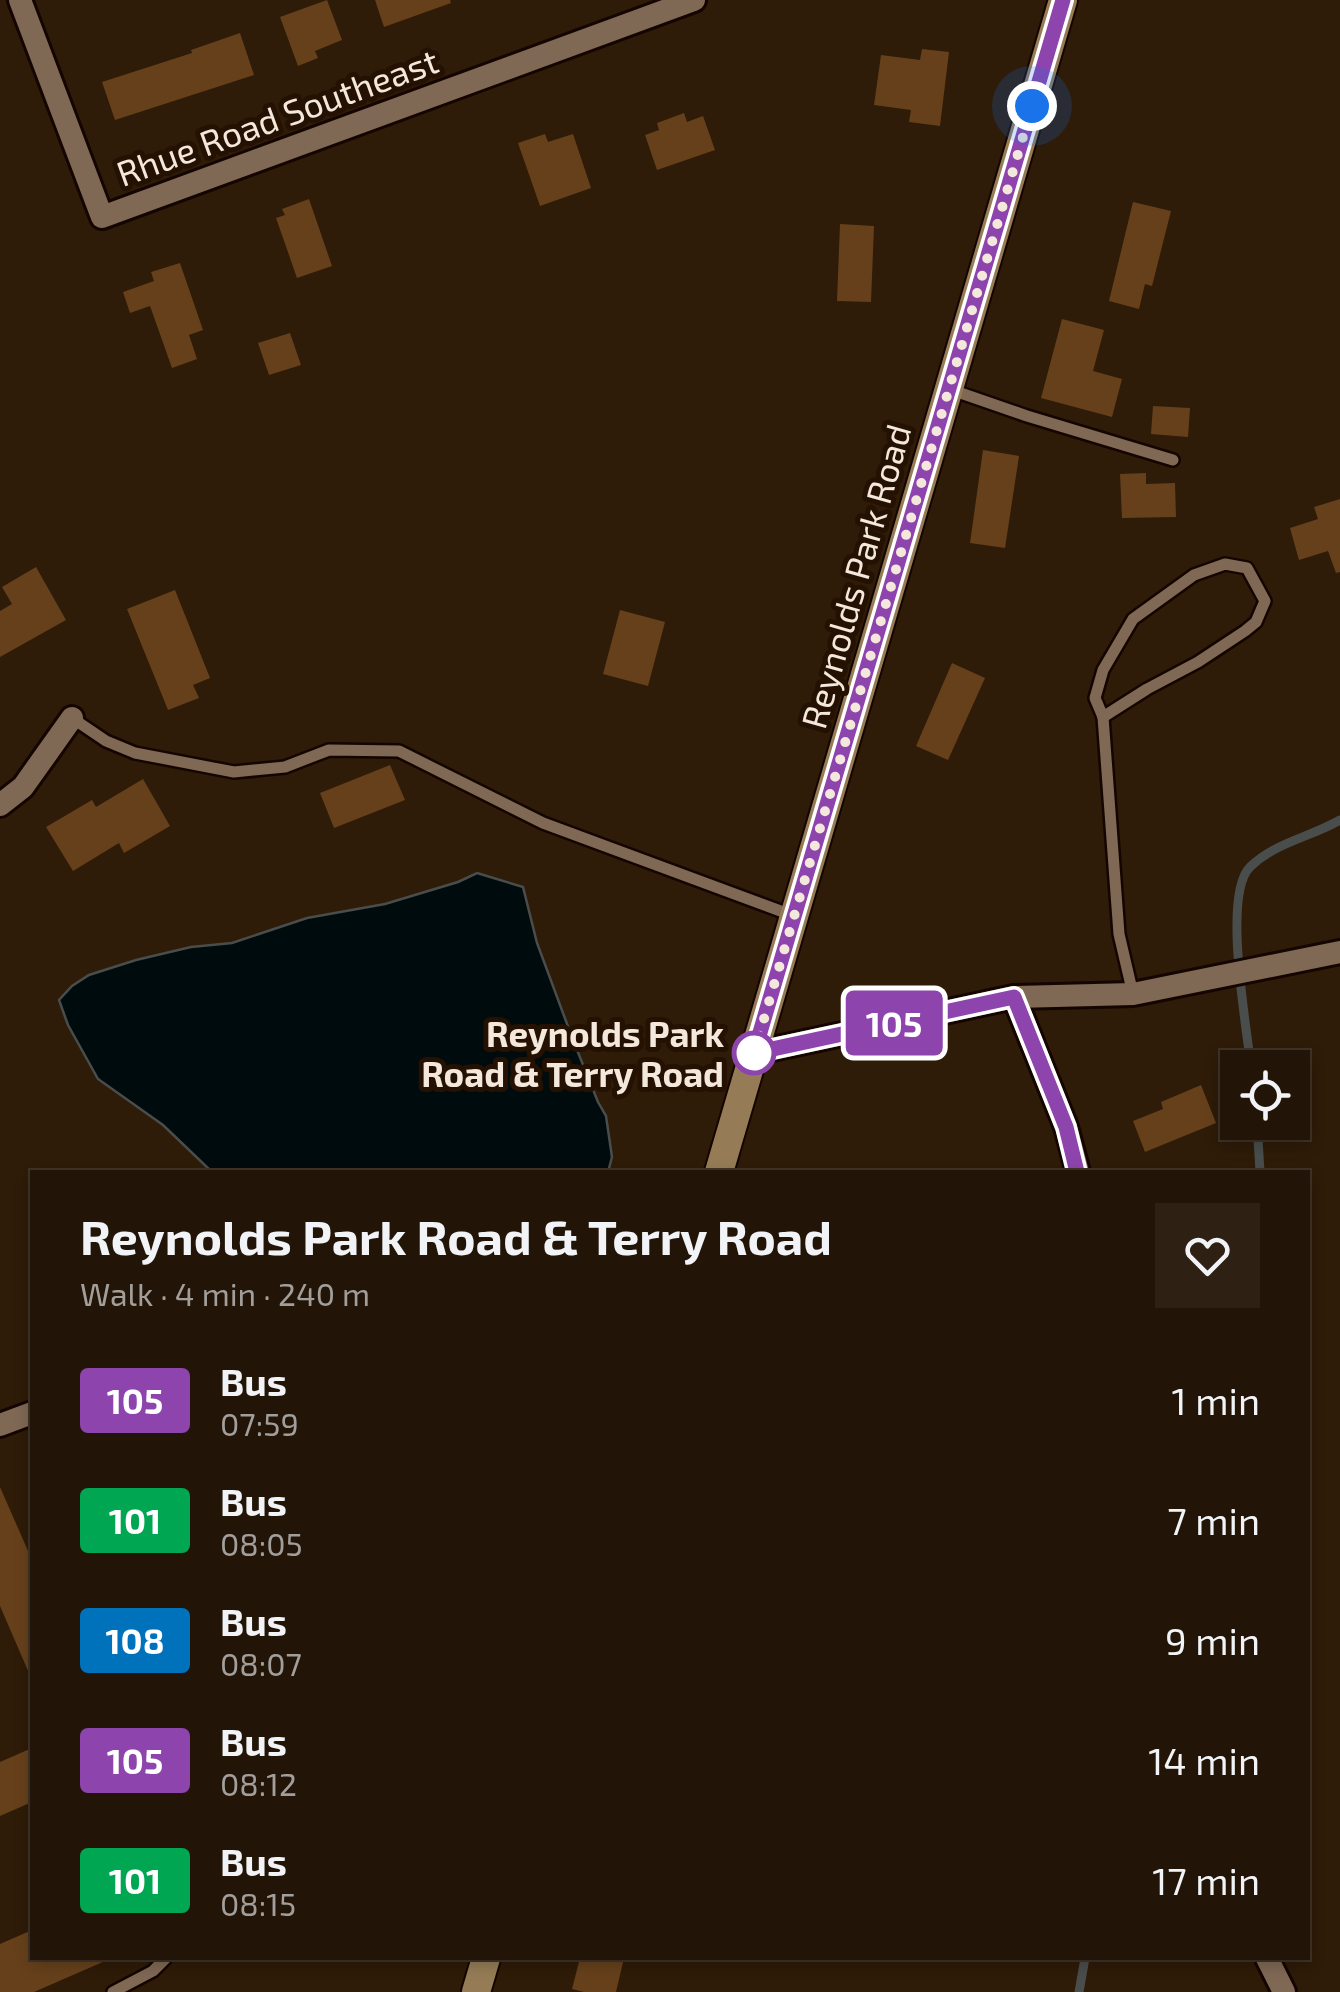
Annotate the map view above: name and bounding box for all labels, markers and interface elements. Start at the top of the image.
street label: Rhue Road Southeast [110,38,444,194]
your location [1007,81,1057,131]
street label: Reynolds Park Road [791,419,919,733]
line badge: 105 [836,990,952,1056]
text: 105 [866,1002,922,1044]
place label: Reynolds Park Road & Terry Road [421,1012,724,1095]
marker: Reynolds Park Road & Terry Road [733,1032,775,1074]
map controls [1220,1050,1310,1140]
button: locate [1220,1050,1310,1140]
button: heart [1155,1203,1260,1308]
text: Reynolds Park Road & Terry Road [80,1207,832,1265]
text: Walk · 4 min · 240 m [80,1274,370,1312]
text: Bus [220,1358,287,1404]
text: 1 min [1172,1377,1260,1423]
text: 105 [107,1379,163,1421]
text: 07:59 [220,1404,299,1442]
text: Bus [220,1478,287,1524]
text: 7 min [1167,1497,1260,1543]
text: 101 [109,1499,161,1541]
text: 08:05 [220,1524,303,1562]
text: Bus [220,1598,287,1644]
text: 9 min [1165,1617,1260,1663]
text: 108 [105,1619,165,1661]
text: 08:07 [220,1644,302,1682]
text: Bus [220,1718,287,1764]
text: 14 min [1148,1737,1260,1783]
text: 105 [107,1739,163,1781]
text: 08:12 [220,1764,297,1802]
text: Bus [220,1838,287,1884]
text: 17 min [1152,1857,1260,1903]
text: 101 [109,1859,161,1901]
text: 08:15 [220,1884,296,1922]

